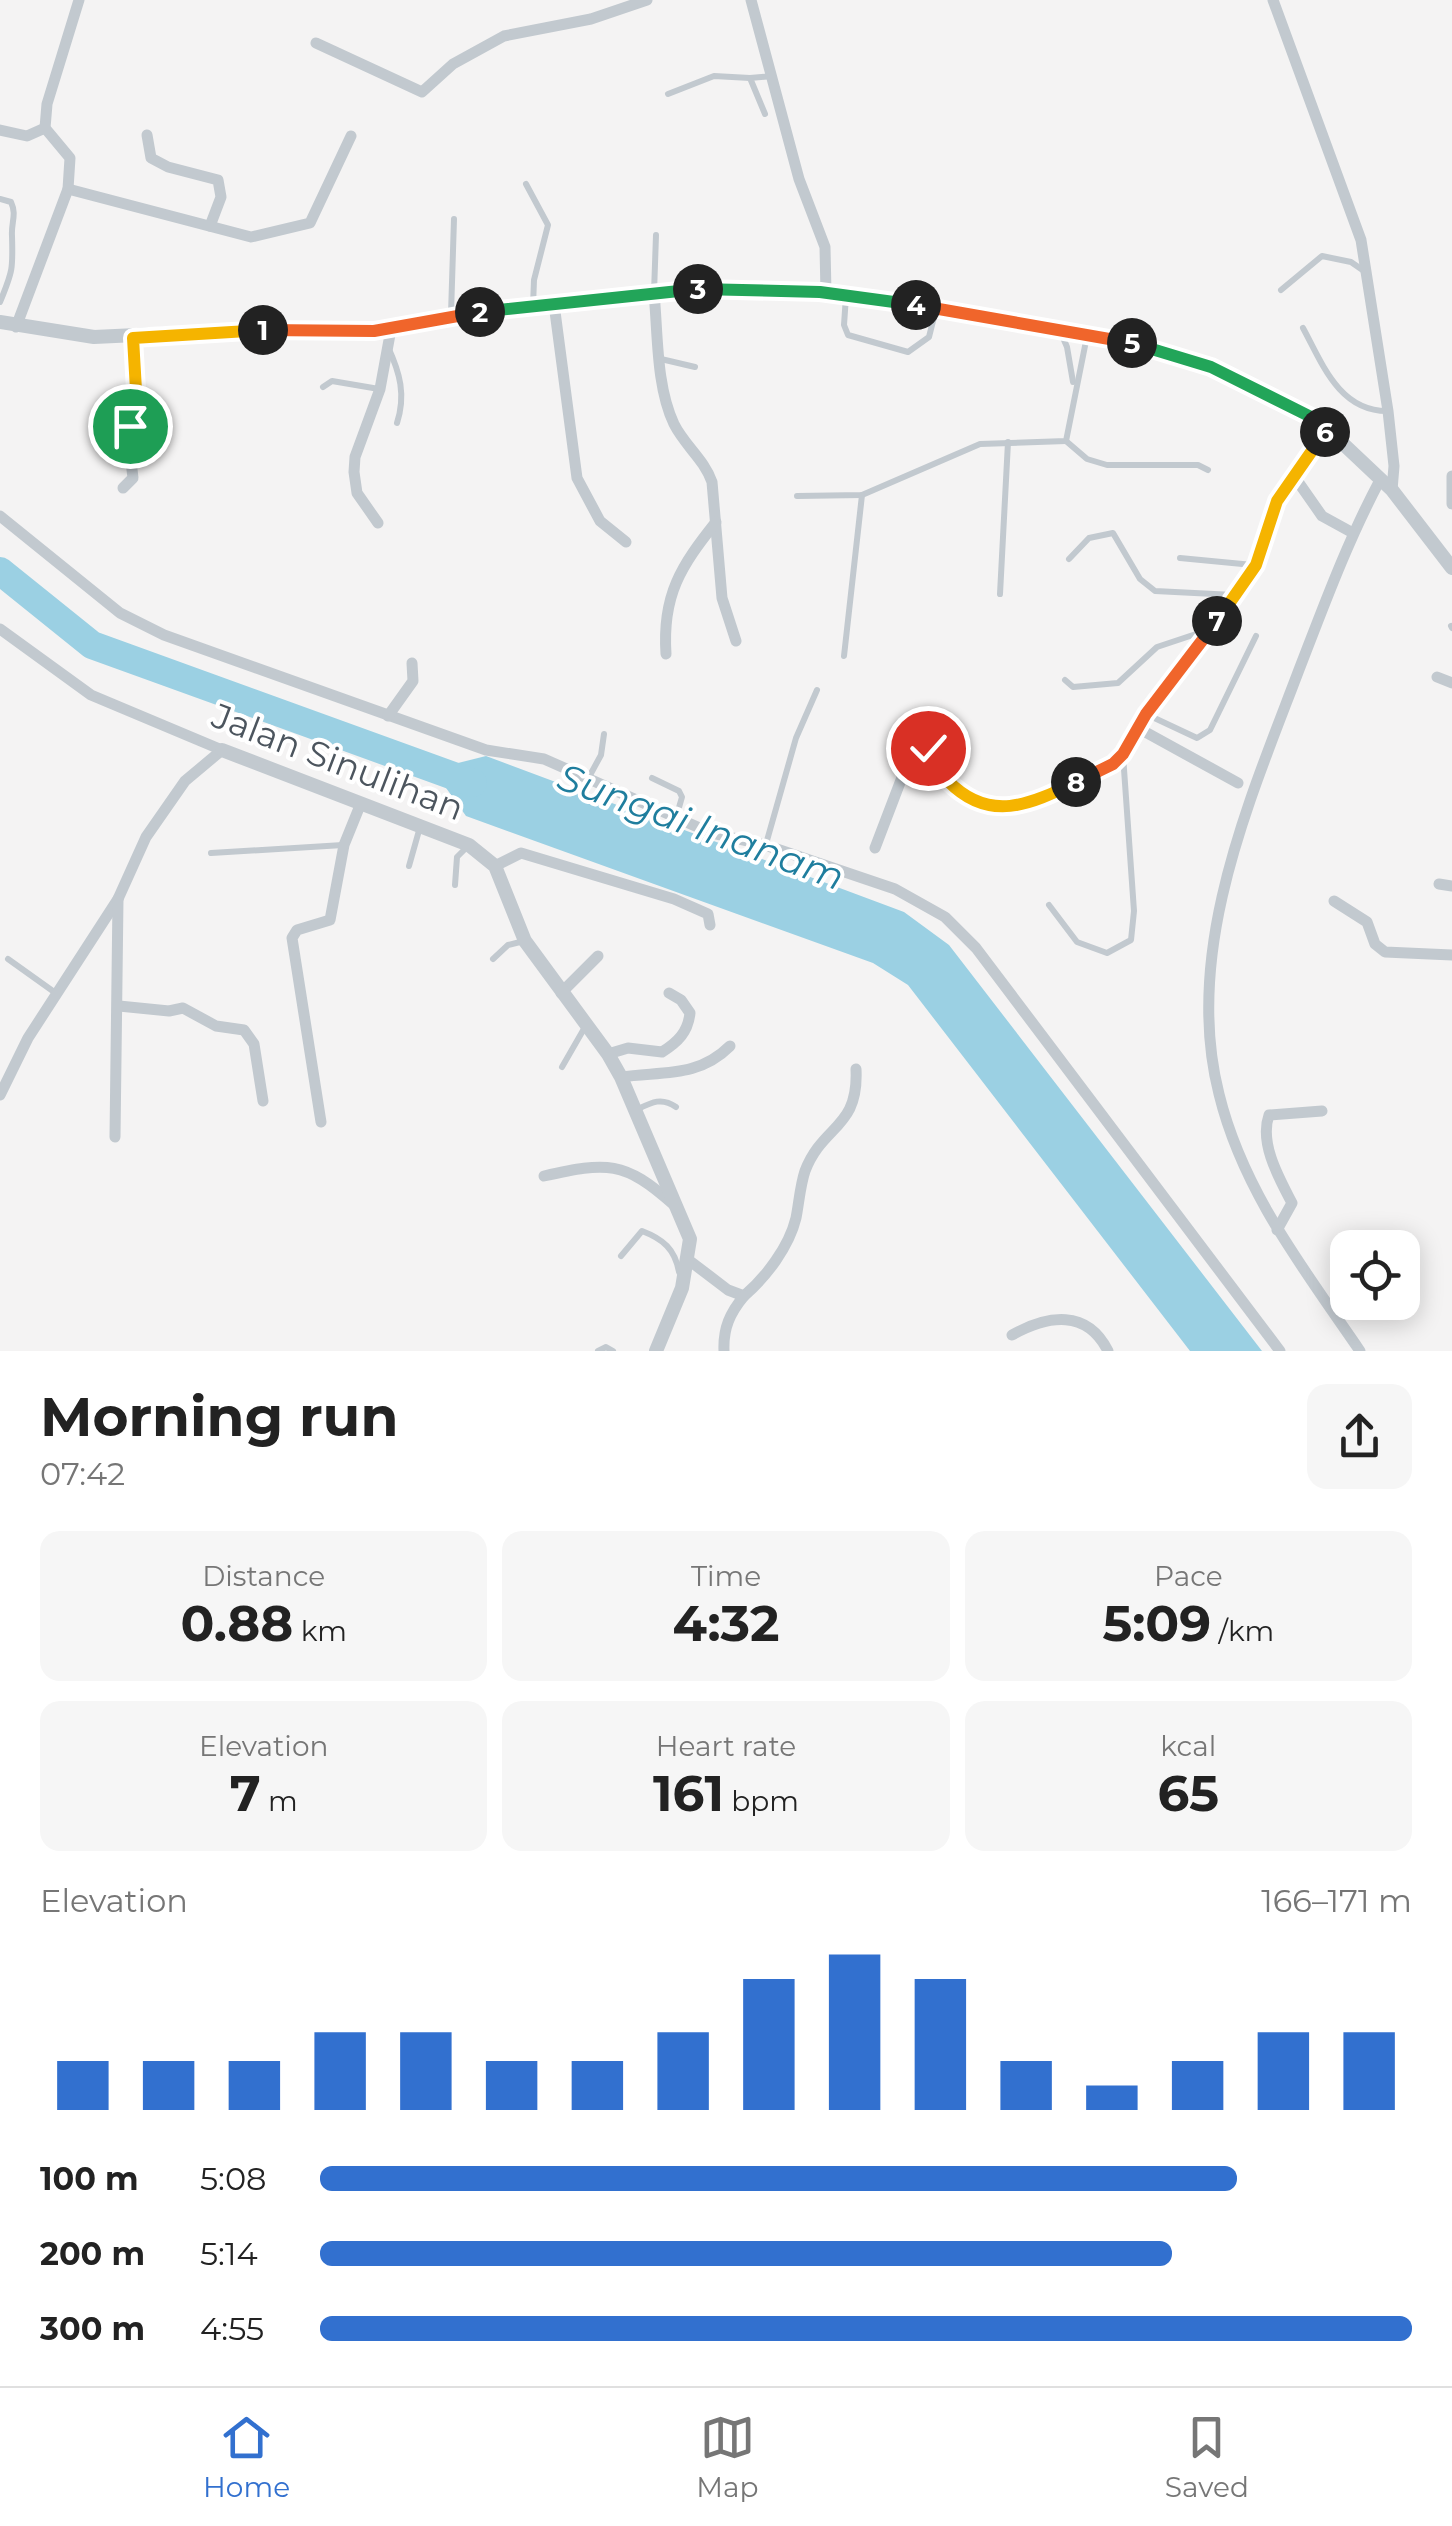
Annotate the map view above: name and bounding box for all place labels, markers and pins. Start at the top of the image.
pin: 3 [673,264,723,314]
pin: 4 [891,280,941,330]
pin: 2 [455,287,505,337]
pin: 1 [238,305,288,355]
pin: 5 [1107,318,1157,368]
pin [88,384,173,469]
pin: 6 [1300,407,1350,457]
pin: 7 [1192,596,1242,646]
pin [886,706,971,791]
pin: 8 [1051,757,1101,807]

